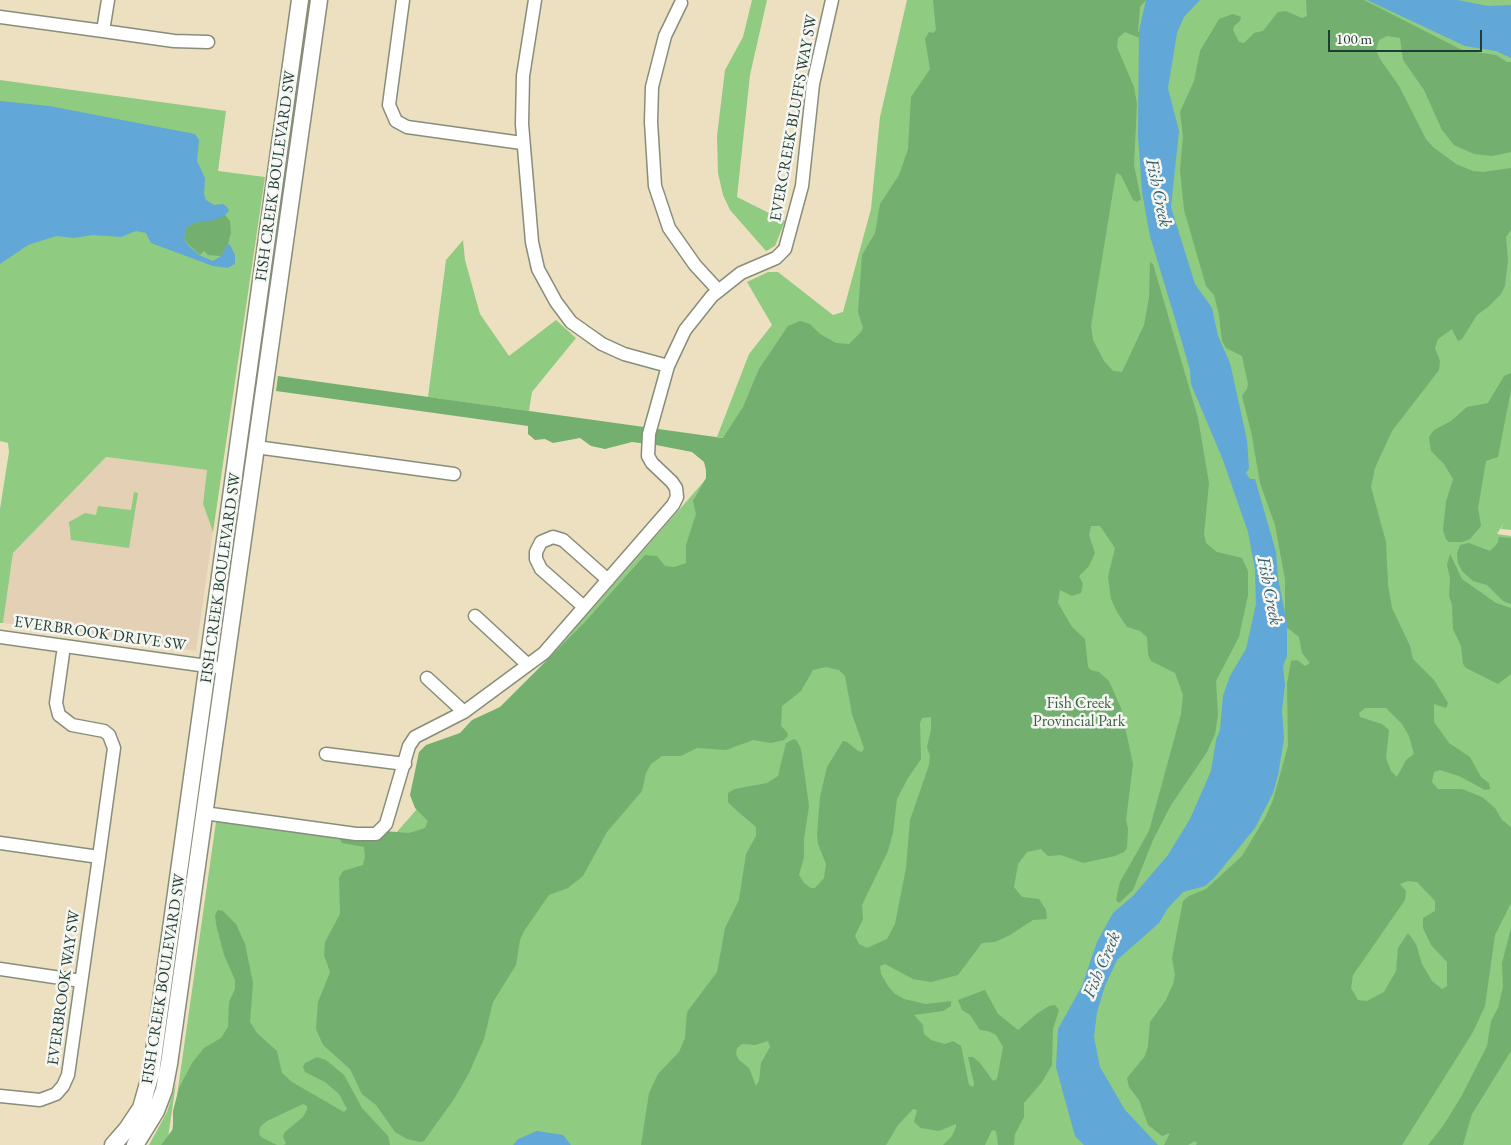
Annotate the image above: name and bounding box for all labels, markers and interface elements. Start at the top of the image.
street label: EVERCREEK BLUFFS WAY SW [766,13,822,223]
scale bar [1331,20,1485,52]
text: 100 m [1336,29,1372,48]
street label: FISH CREEK BOULEVARD SW [252,69,300,283]
water label: Fish Creek [1140,157,1176,229]
street label: FISH CREEK BOULEVARD SW [197,471,245,685]
water label: Fish Creek [1252,555,1286,627]
street label: EVERBROOK DRIVE SW [13,612,187,656]
park label: Fish Creek Provincial Park [1033,694,1125,732]
street label: FISH CREEK BOULEVARD SW [138,873,190,1085]
street label: EVERBROOK WAY SW [44,909,84,1067]
water label: Fish Creek [1078,929,1126,1001]

